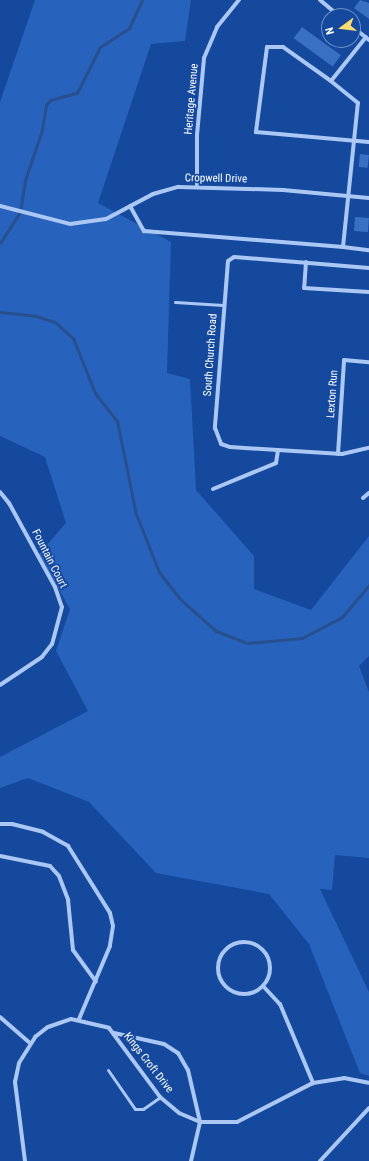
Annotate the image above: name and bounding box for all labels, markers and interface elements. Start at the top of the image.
north arrow [321,8,361,48]
text: N [323,26,337,36]
street label: Heritage Avenue [182,63,202,135]
street label: Cropwell Drive [185,172,247,186]
street label: South Church Road [202,313,220,397]
street label: Lexton Run [325,369,341,419]
street label: Fountain Court [29,527,69,591]
street label: Kings Croft Drive [120,1030,176,1096]

